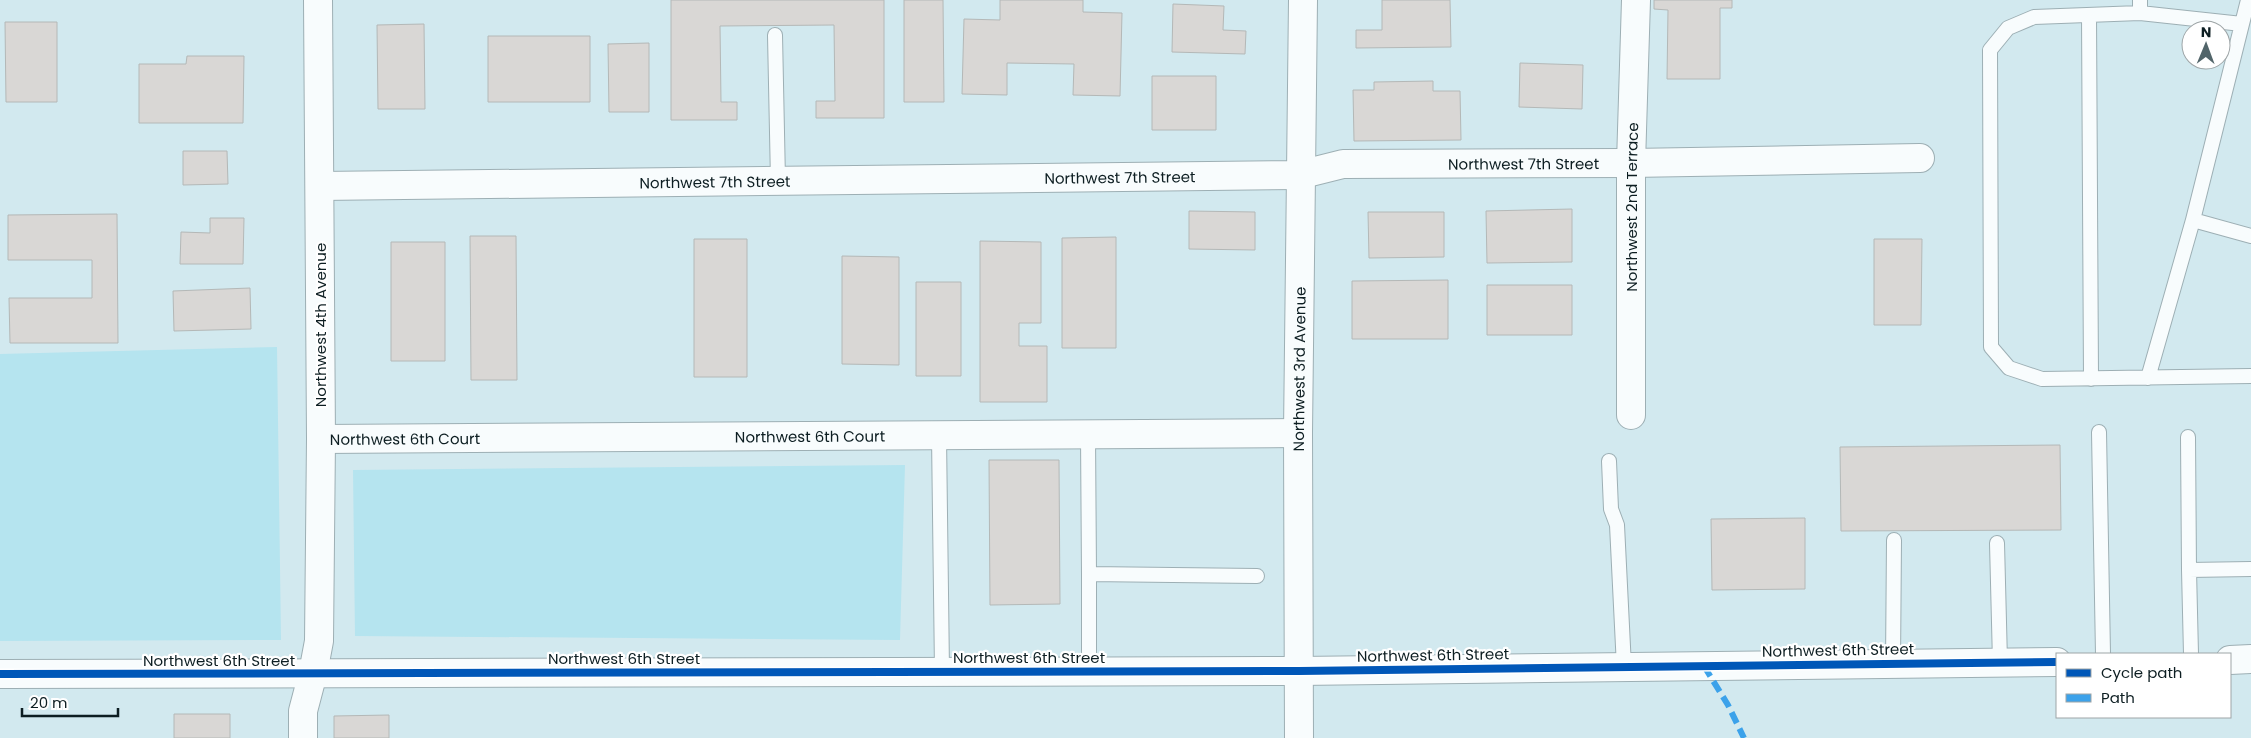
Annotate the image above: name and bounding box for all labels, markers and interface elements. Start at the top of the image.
north arrow [2181,20,2231,70]
text: N [2201,22,2212,42]
street label: Northwest 2nd Terrace [1621,122,1643,292]
street label: Northwest 7th Street [1448,153,1599,174]
street label: Northwest 7th Street [1044,166,1196,188]
street label: Northwest 7th Street [639,170,791,193]
street label: Northwest 4th Avenue [310,243,331,407]
street label: Northwest 3rd Avenue [1287,286,1310,451]
street label: Northwest 6th Court [735,425,885,447]
street label: Northwest 6th Court [330,428,480,449]
street label: Northwest 6th Street [1762,638,1914,662]
street label: Northwest 6th Street [1357,643,1509,667]
street label: Northwest 6th Street [953,647,1105,668]
street label: Northwest 6th Street [548,648,700,669]
street label: Northwest 6th Street [143,650,295,671]
legend [2056,653,2231,718]
text: Cycle path [2101,662,2182,683]
scale bar [22,686,119,718]
text: Path [2101,687,2135,708]
text: 20 m [30,692,68,713]

